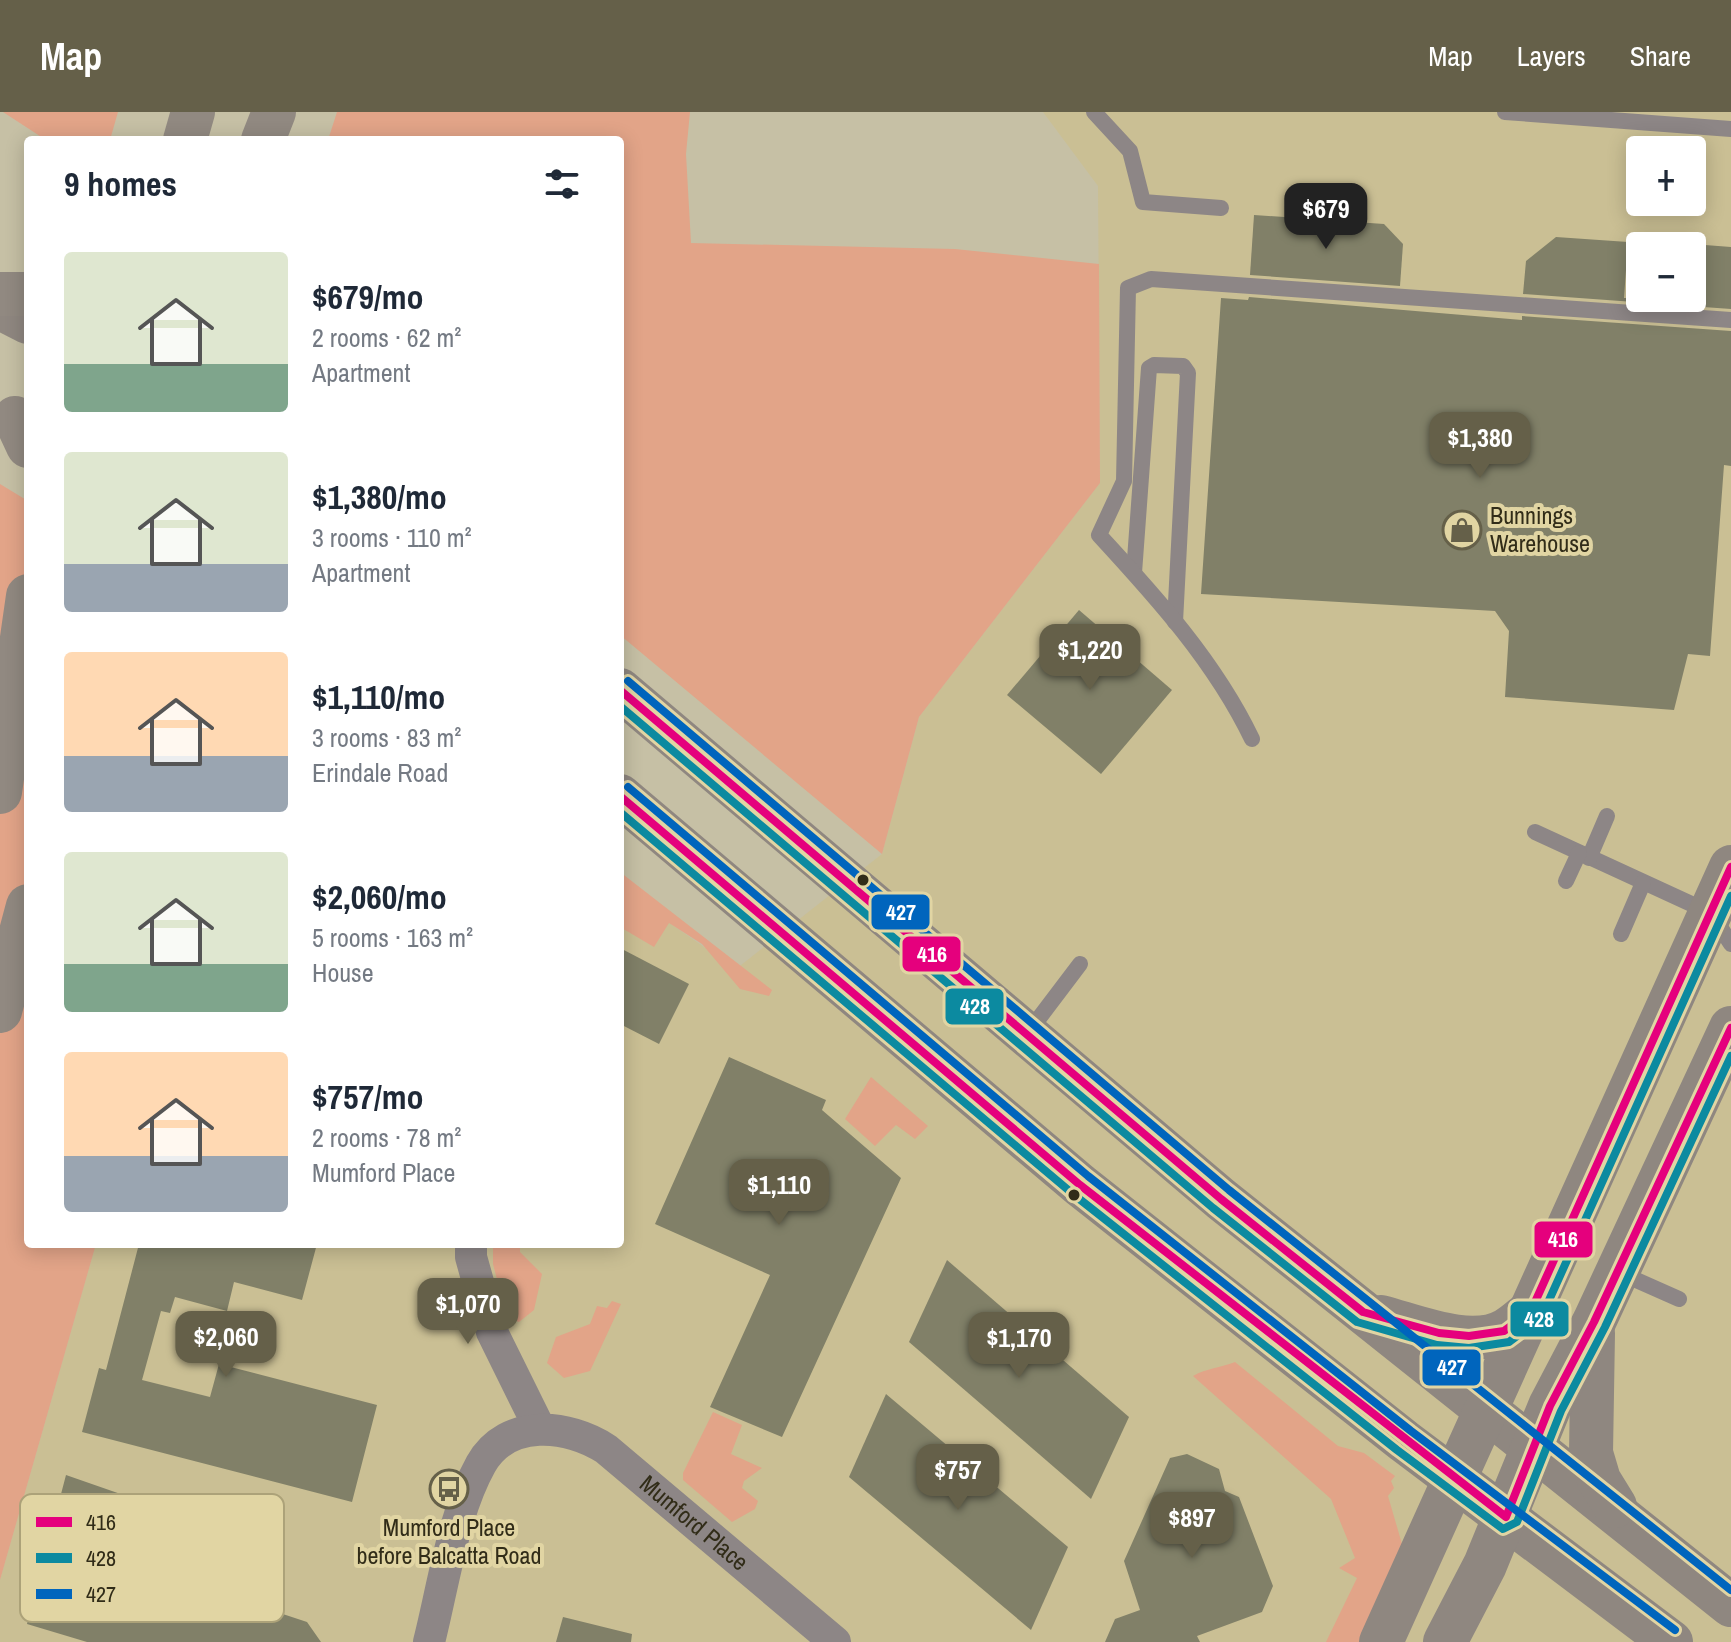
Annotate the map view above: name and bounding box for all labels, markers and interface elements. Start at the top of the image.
text: Map [40,31,102,82]
text: Map [1428,37,1473,75]
text: Layers [1517,37,1586,75]
text: Share [1630,37,1691,75]
map controls [1626,136,1706,312]
button: + [1626,136,1706,216]
text: 9 homes [64,161,177,207]
icon: filters [540,162,584,206]
pin: $679 [1279,183,1373,251]
text: $679 [1302,191,1350,226]
button: − [1626,232,1706,312]
text: $679/mo [312,274,424,320]
icon: home [128,284,224,380]
text: 2 rooms · 62 m² [312,320,461,355]
text: Apartment [312,355,410,390]
pin: $1,380 [1415,412,1545,480]
text: $1,380 [1447,420,1513,455]
text: $1,380/mo [312,474,447,520]
icon: home [128,484,224,580]
place label: Bunnings Warehouse [1490,499,1590,559]
shop icon: Bunnings Warehouse [1441,509,1483,551]
text: 3 rooms · 110 m² [312,520,472,555]
text: Apartment [312,555,410,590]
pin: $1,220 [1025,624,1155,692]
text: $1,220 [1057,632,1123,667]
text: $1,110/mo [312,674,445,720]
icon: home [128,684,224,780]
text: 3 rooms · 83 m² [312,720,461,755]
text: Erindale Road [312,755,448,790]
unlabelled marker [855,872,871,888]
text: $2,060/mo [312,874,447,920]
icon: home [128,884,224,980]
line badge: 427 [870,893,931,931]
text: 427 [886,897,916,927]
text: 5 rooms · 163 m² [312,920,473,955]
line badge: 416 [901,935,962,973]
text: 416 [917,939,947,969]
text: House [312,955,374,990]
line badge: 428 [944,987,1005,1026]
text: 428 [960,991,990,1021]
text: $757/mo [312,1074,424,1120]
icon: home [128,1084,224,1180]
text: 2 rooms · 78 m² [312,1120,461,1155]
text: Mumford Place [312,1155,455,1190]
pin: $1,110 [714,1159,844,1227]
text: $1,110 [747,1167,811,1202]
unlabelled marker [1066,1187,1082,1203]
line badge: 416 [1533,1220,1594,1259]
text: 416 [1548,1224,1578,1254]
pin: $1,070 [403,1278,533,1346]
text: $1,070 [435,1286,501,1321]
line badge: 428 [1509,1300,1570,1338]
text: 428 [1524,1304,1554,1334]
pin: $2,060 [161,1311,291,1379]
pin: $1,170 [954,1312,1084,1380]
text: $2,060 [193,1319,259,1354]
text: $1,170 [986,1320,1052,1355]
line badge: 427 [1421,1348,1482,1387]
text: 427 [1437,1352,1467,1382]
pin: $757 [911,1444,1005,1512]
text: $757 [934,1452,982,1487]
street label: Mumford Place [634,1467,755,1577]
bus stop icon: Mumford Place before Balcatta Road [428,1468,470,1510]
pin: $897 [1145,1492,1239,1560]
legend [20,1494,284,1622]
text: $897 [1168,1500,1216,1535]
text: 416 [86,1507,116,1537]
place label: Mumford Place before Balcatta Road [357,1511,541,1571]
text: 428 [86,1543,116,1573]
text: 427 [86,1579,116,1609]

